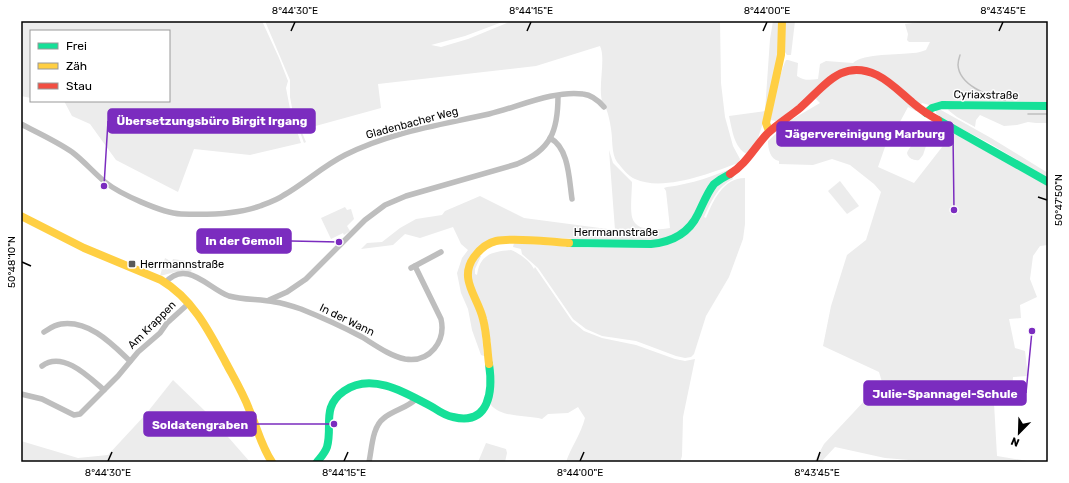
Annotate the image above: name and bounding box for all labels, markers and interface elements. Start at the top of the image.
text: 8°44'30"E [272,5,318,17]
text: 8°44'15"E [509,5,553,17]
text: 8°44'00"E [744,5,790,17]
text: 8°43'45"E [980,5,1026,17]
legend [30,30,170,102]
text: Frei [66,39,87,53]
text: Zäh [66,59,87,73]
text: Stau [66,79,92,93]
street label: Cyriaxstraße [953,88,1019,102]
street label: Gladenbacher Weg [364,104,460,142]
callout: Übersetzungsbüro Birgit Irgang [108,109,315,133]
text: Übersetzungsbüro Birgit Irgang [117,114,307,128]
callout: Jägervereinigung Marburg [777,122,953,146]
text: Jägervereinigung Marburg [785,127,945,141]
text: 50°47'50"N [1053,174,1065,226]
street label: Herrmannstraße [574,226,658,239]
callout: In der Gemoll [197,229,291,253]
text: In der Gemoll [205,234,283,248]
text: 50°48'10"N [6,236,18,288]
place label: Herrmannstraße [140,258,224,271]
marker: Herrmannstraße [127,259,137,269]
street label: Am Krappen [125,298,179,352]
street label: In der Wann [317,301,377,339]
callout: Julie-Spannagel-Schule [864,381,1026,405]
text: Julie-Spannagel-Schule [872,387,1018,401]
callout: Soldatengraben [144,412,256,436]
north arrow [999,413,1039,453]
text: Soldatengraben [152,418,248,432]
text: N [1009,434,1021,449]
text: 8°44'30"E [85,467,131,479]
text: 8°44'15"E [322,467,366,479]
text: 8°44'00"E [557,467,603,479]
text: 8°43'45"E [794,467,840,479]

